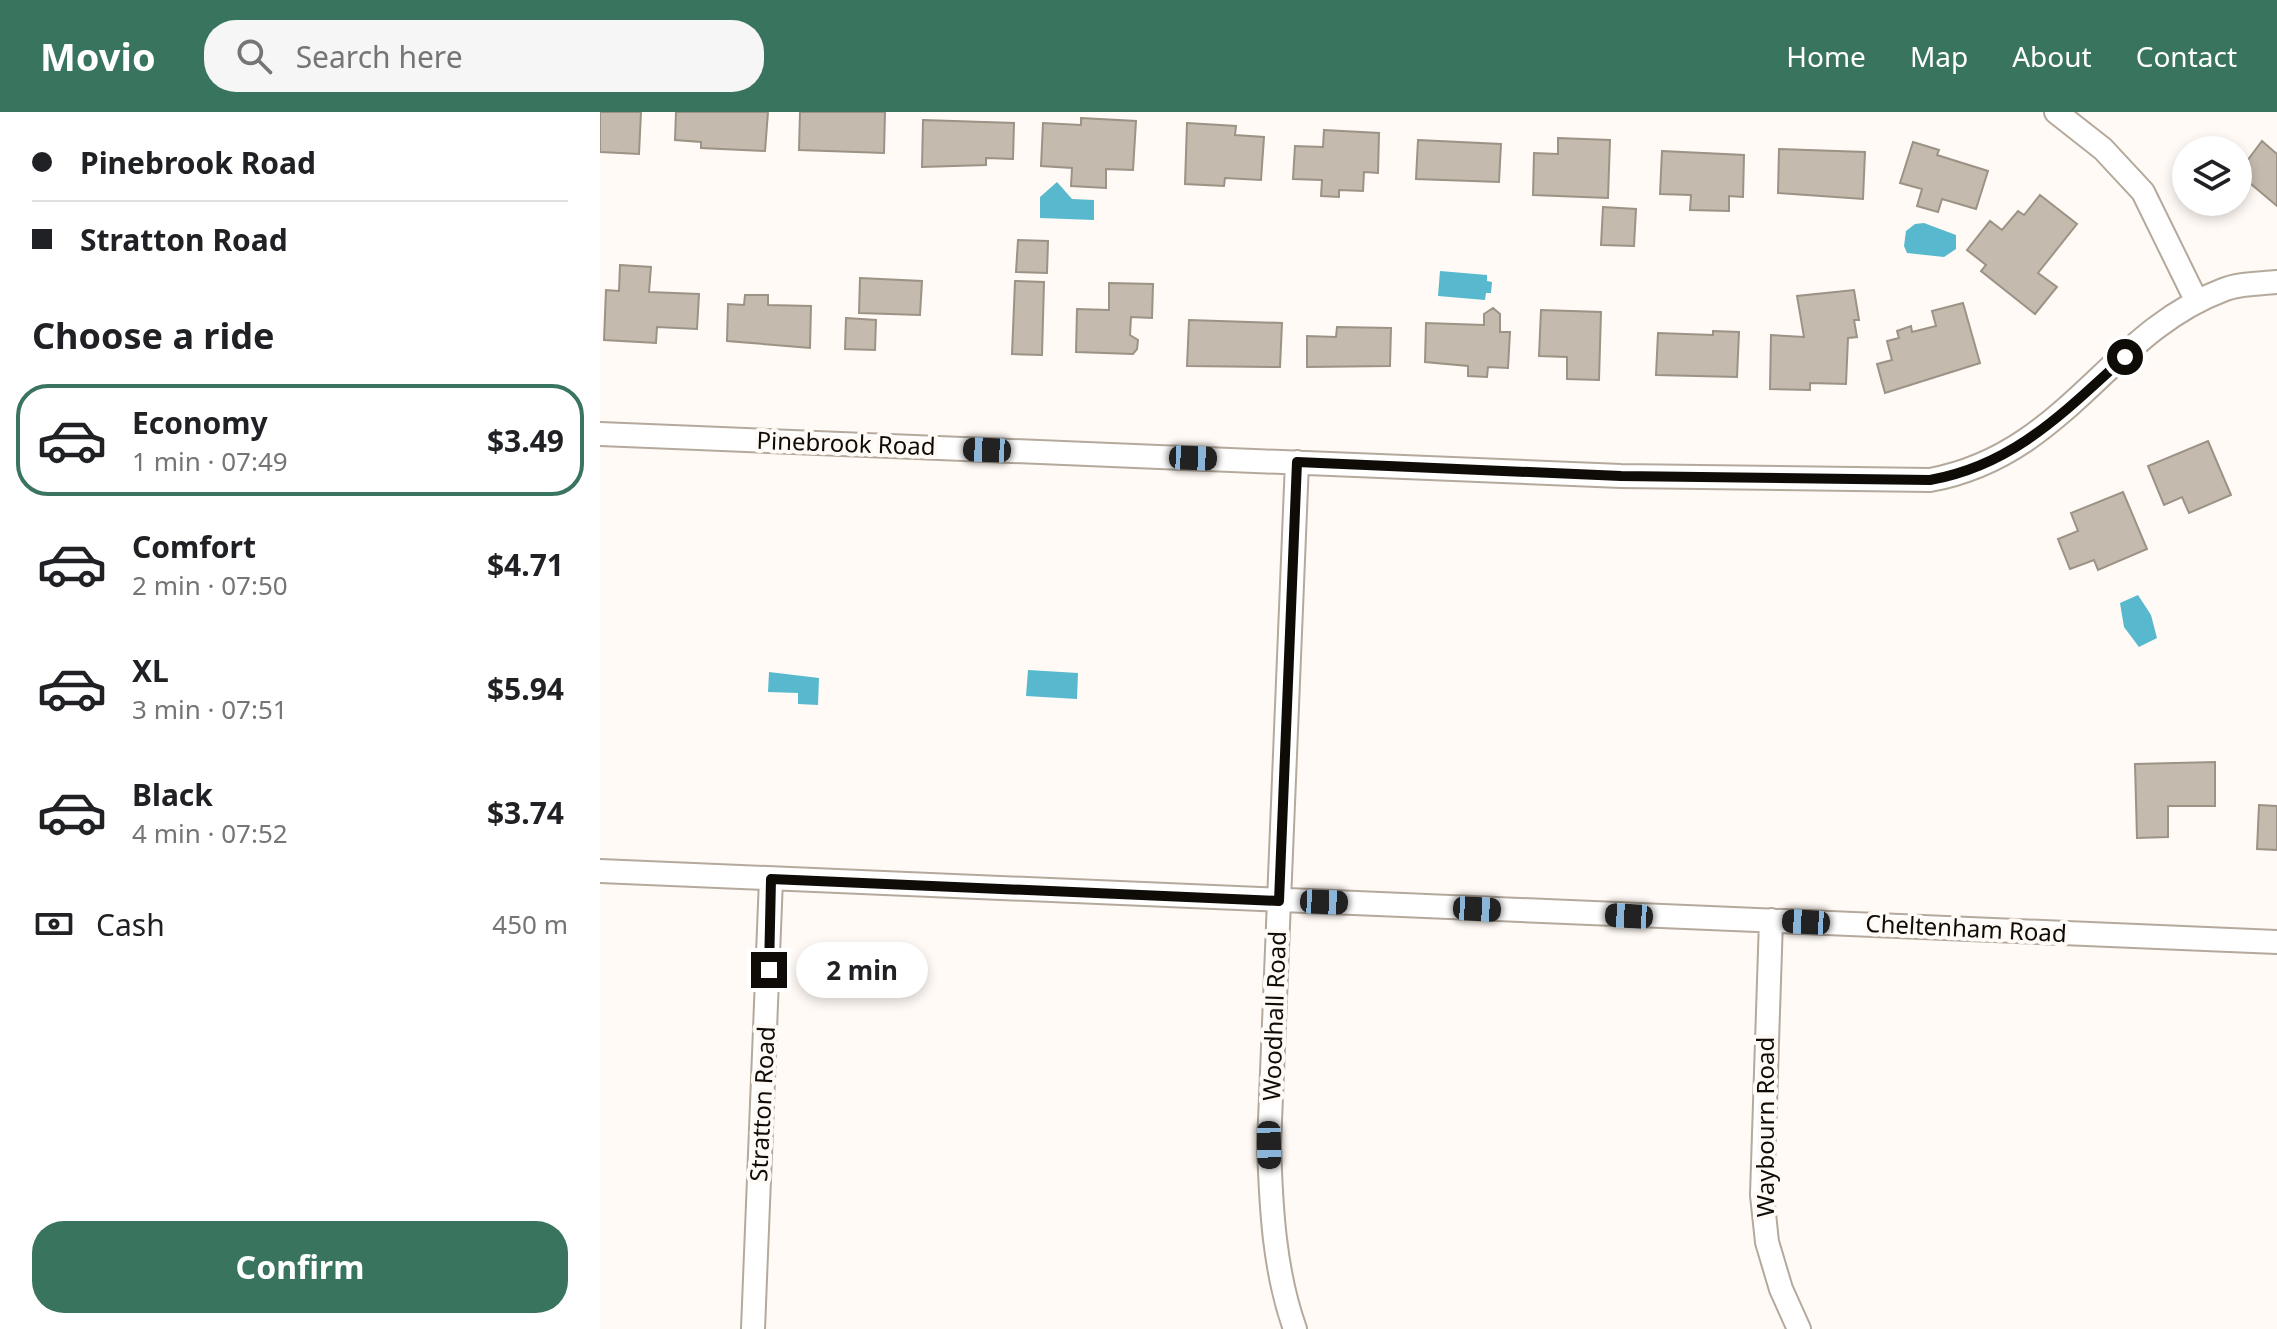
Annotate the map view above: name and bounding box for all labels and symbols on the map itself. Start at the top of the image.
route start [2107,339,2143,375]
street label: Pinebrook Road [756,423,936,462]
car [963,437,1011,463]
car [1169,445,1217,471]
car [1300,889,1348,915]
car [1452,896,1502,922]
car [1604,903,1654,929]
street label: Cheltenham Road [1865,906,2068,949]
car [1781,909,1831,935]
street label: Woodhall Road [1254,930,1293,1102]
callout: 2 min [797,942,929,998]
route end [751,952,787,988]
street label: Stratton Road [741,1026,782,1182]
street label: Waybourn Road [1748,1037,1781,1217]
car [1257,1121,1281,1169]

